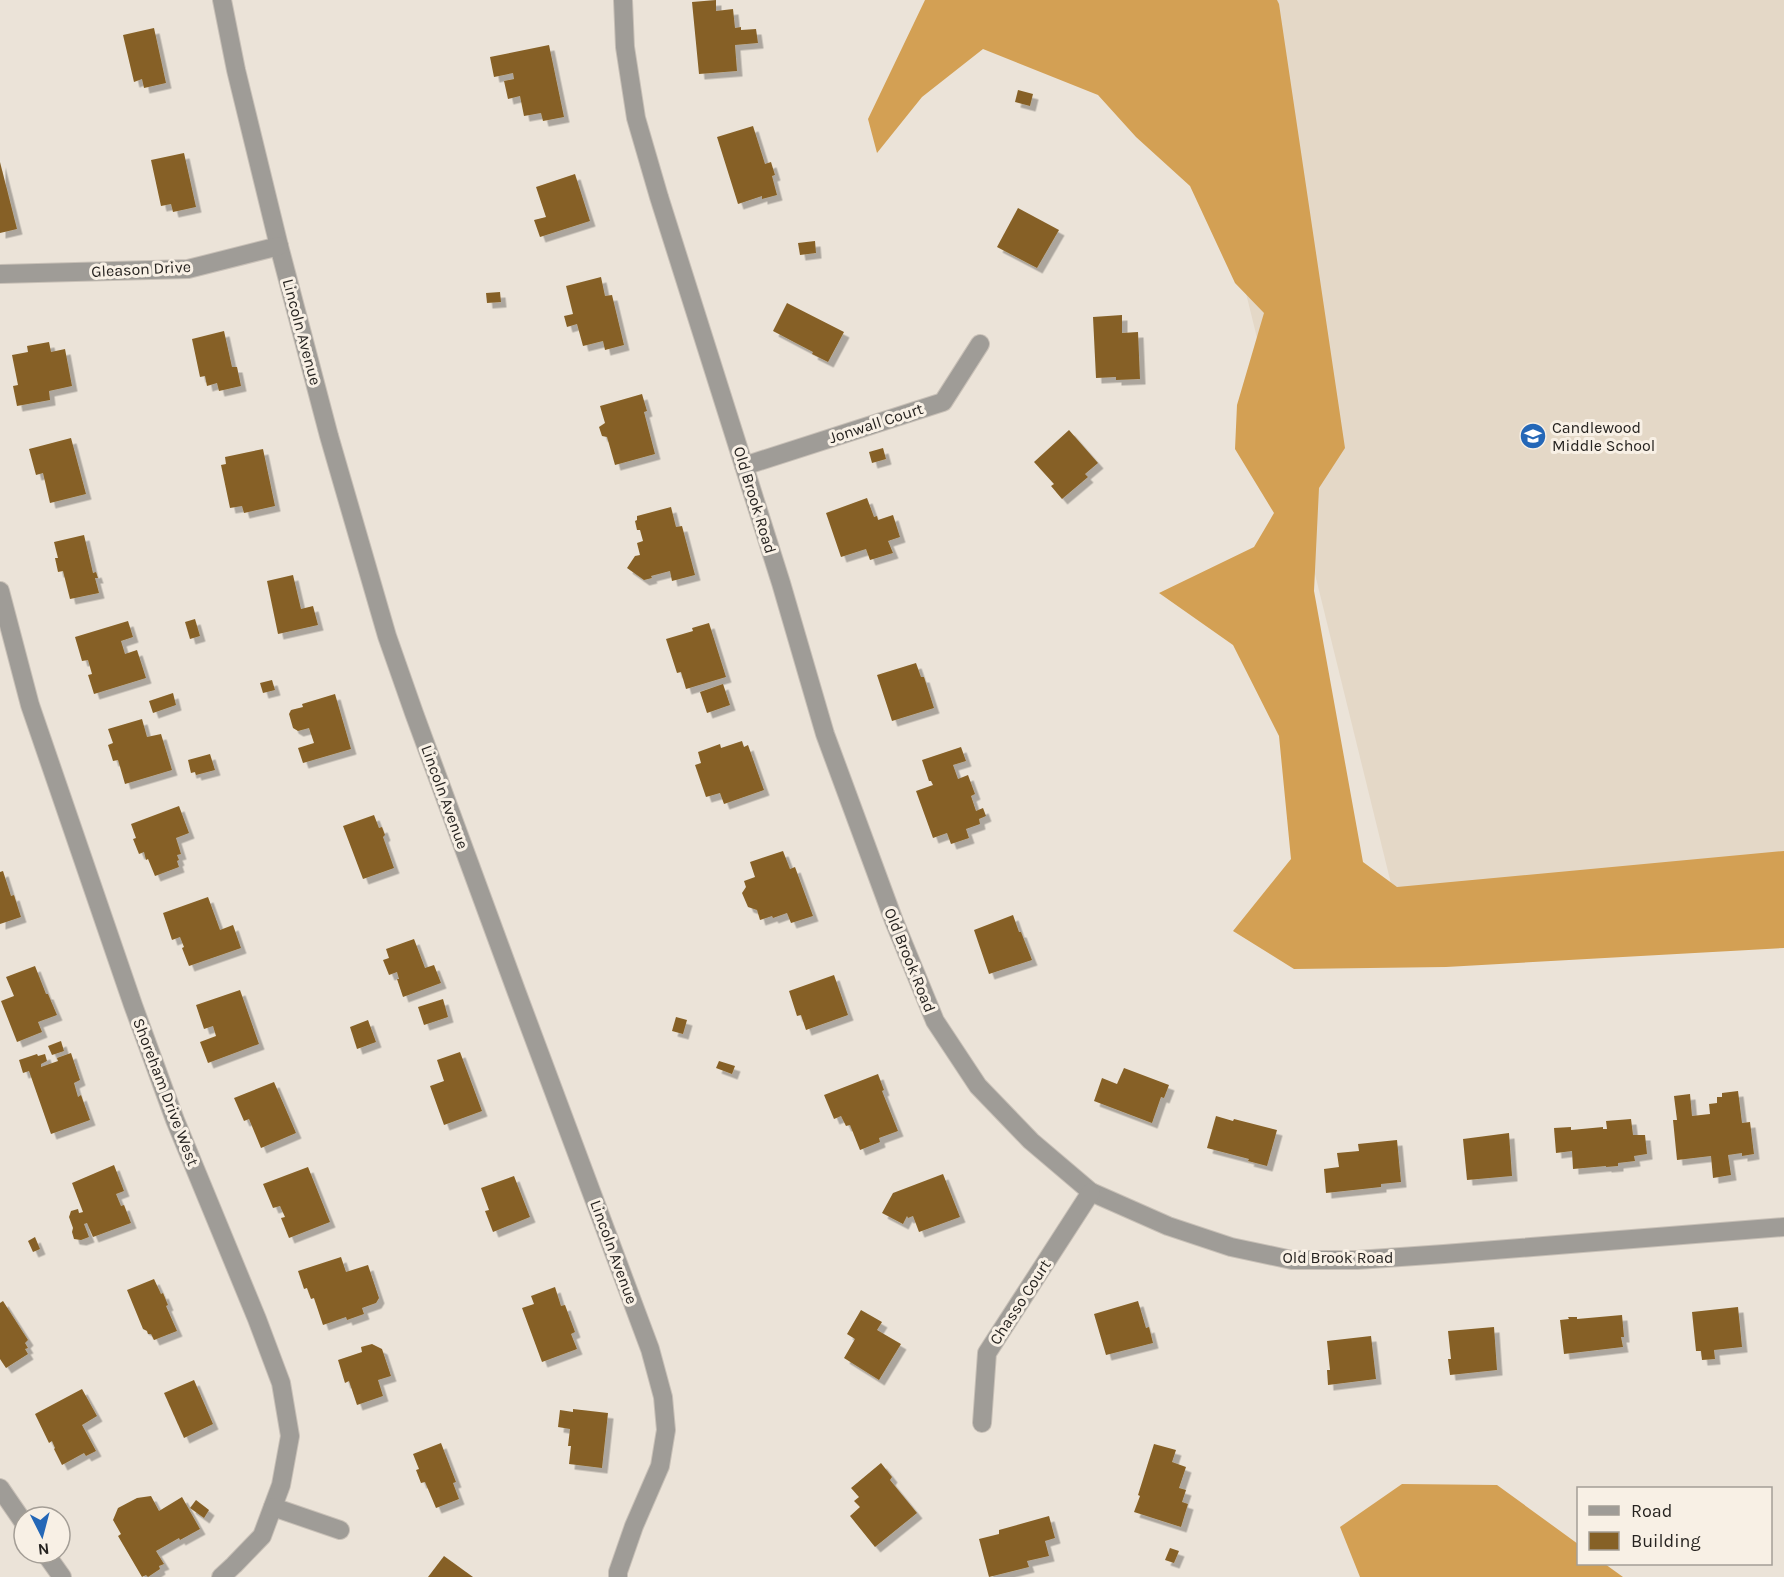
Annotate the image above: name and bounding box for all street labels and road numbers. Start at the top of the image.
street label: Gleason Drive [91,257,191,281]
street label: Lincoln Avenue [279,277,325,387]
street label: Jonwall Court [826,399,926,447]
street label: Old Brook Road [730,444,780,556]
street label: Lincoln Avenue [417,742,473,852]
street label: Old Brook Road [880,905,940,1015]
street label: Shoreham Drive West [129,1015,203,1169]
street label: Lincoln Avenue [586,1197,642,1307]
street label: Old Brook Road [1283,1248,1393,1267]
street label: Chasso Court [985,1256,1055,1348]

